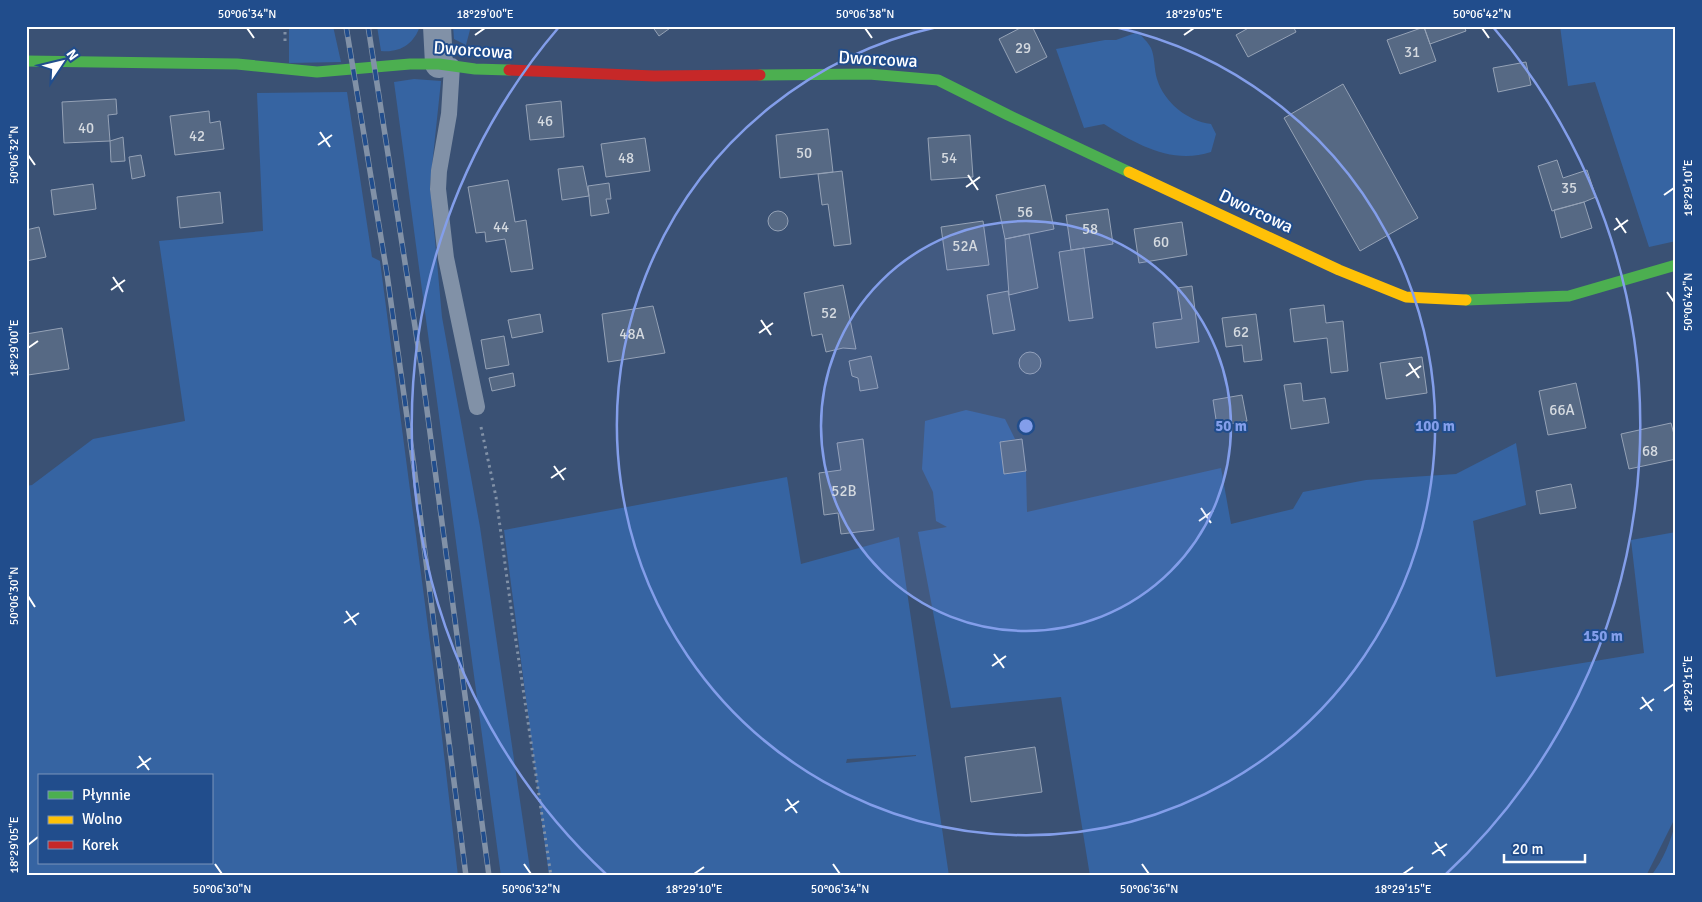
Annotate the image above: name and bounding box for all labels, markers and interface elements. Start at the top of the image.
text: 50°06'34"N [218,7,276,22]
text: 18°29'00"E [456,7,514,22]
text: 50°06'38"N [836,7,894,22]
text: 18°29'05"E [1165,7,1223,22]
text: 50°06'42"N [1453,7,1511,22]
street label: Dworcowa [433,36,513,64]
north arrow [38,38,88,88]
house number: 29 [1015,39,1031,57]
house number: 31 [1404,43,1420,61]
text: N [62,46,82,64]
street label: Dworcowa [838,46,918,72]
house number: 46 [537,112,553,130]
house number: 40 [78,119,94,137]
text: 50°06'32"N [7,126,22,184]
house number: 42 [189,127,205,145]
house number: 50 [796,144,812,162]
house number: 48 [618,149,634,167]
house number: 54 [941,149,957,167]
text: 18°29'10"E [1681,159,1696,217]
house number: 35 [1561,179,1577,197]
street label: Dworcowa [1215,184,1297,238]
house number: 56 [1017,203,1033,221]
house number: 44 [493,218,509,236]
house number: 58 [1082,220,1098,238]
house number: 60 [1153,233,1169,251]
house number: 52A [952,237,978,255]
text: 50°06'42"N [1681,273,1696,331]
house number: 52 [821,304,837,322]
text: 18°29'00"E [7,319,22,377]
house number: 62 [1233,323,1249,341]
house number: 48A [619,325,645,343]
house number: 66A [1549,401,1575,419]
centre of rings [1017,417,1035,435]
text: 50 m [1215,417,1247,435]
text: 100 m [1415,417,1455,435]
house number: 68 [1642,442,1658,460]
house number: 52B [831,482,857,500]
text: 50°06'30"N [7,567,22,625]
text: 150 m [1583,627,1623,645]
text: 18°29'15"E [1681,655,1696,713]
legend [38,774,212,864]
text: Płynnie [82,786,131,804]
text: Wolno [82,810,123,828]
text: 18°29'05"E [7,816,22,874]
scale bar [1504,832,1586,864]
text: Korek [82,836,119,854]
text: 20 m [1512,840,1543,858]
text: 50°06'30"N [193,882,251,897]
text: 50°06'32"N [502,882,560,897]
text: 18°29'10"E [665,882,723,897]
text: 50°06'34"N [811,882,869,897]
text: 50°06'36"N [1120,882,1178,897]
text: 18°29'15"E [1374,882,1432,897]

